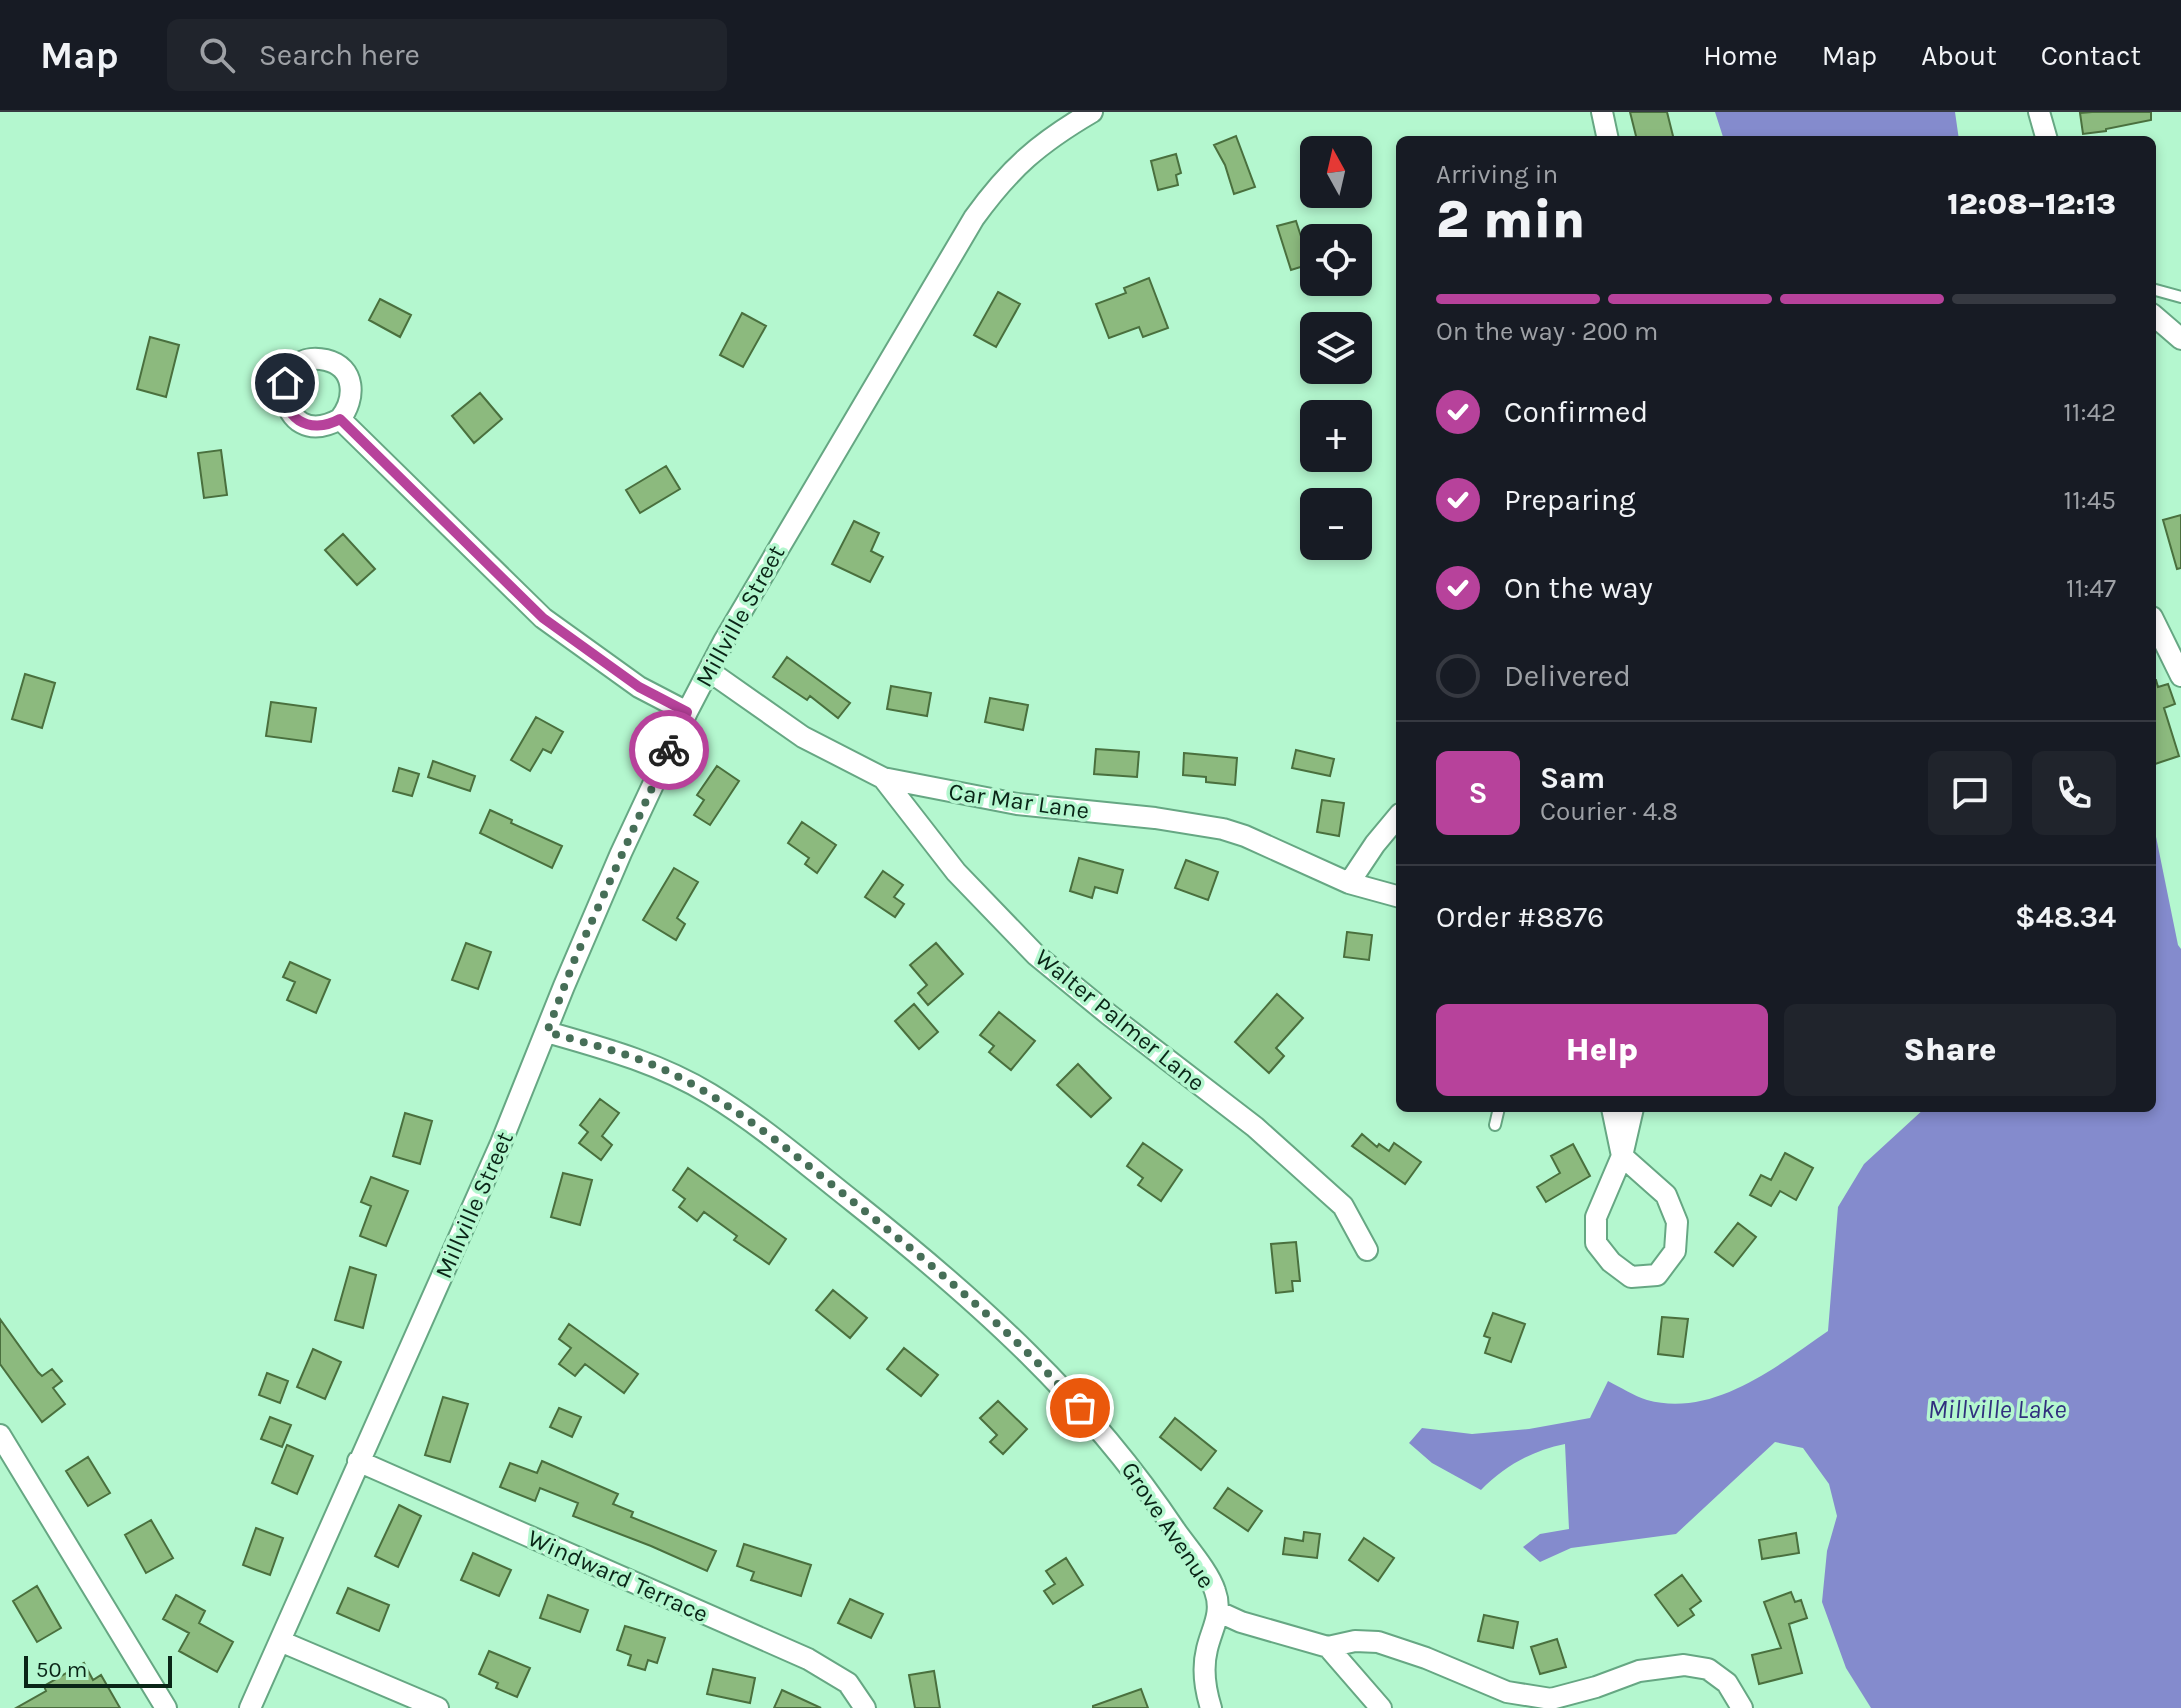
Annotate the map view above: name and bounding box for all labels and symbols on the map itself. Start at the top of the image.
north arrow [1300,136,1372,208]
pin [251,349,319,417]
street label: Millville Street [690,540,790,692]
courier [629,710,709,790]
street label: Car Mar Lane [947,777,1091,825]
street label: Walter Palmer Lane [1030,943,1210,1097]
street label: Millville Street [429,1127,519,1283]
pin [1046,1374,1114,1442]
water label: Millville Lake [1928,1394,2066,1425]
street label: Grove Avenue [1115,1457,1221,1593]
street label: Windward Terrace [524,1524,712,1628]
scale bar [24,1652,172,1688]

